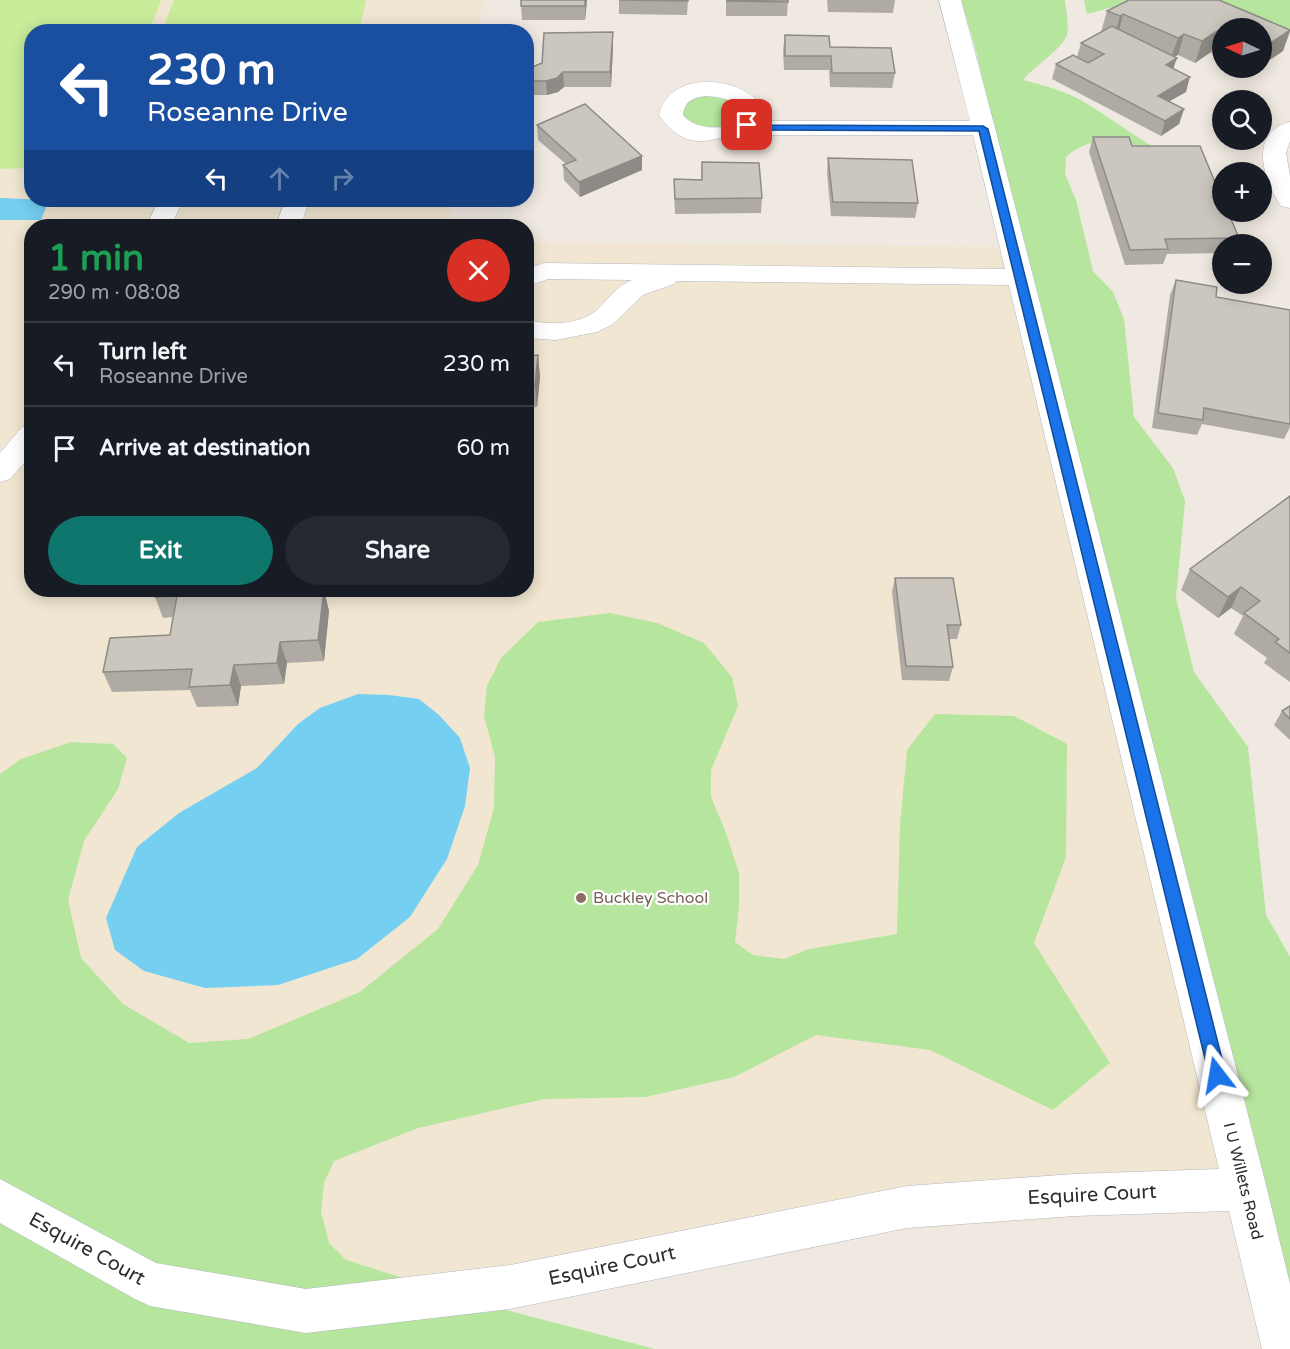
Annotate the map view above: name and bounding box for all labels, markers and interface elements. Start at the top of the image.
north arrow [1212,18,1272,78]
map controls [1212,18,1272,294]
text: 230 m [147,45,276,96]
icon: left [48,48,126,126]
button: search [1212,90,1272,150]
text: Roseanne Drive [147,96,348,129]
pin [721,99,772,150]
icon: arrive [730,108,763,141]
icon: left [200,162,233,195]
icon: ahead [263,162,296,195]
icon: right [326,162,359,195]
button: + [1212,162,1272,222]
button: − [1212,234,1272,294]
text: 1 min [48,237,144,280]
button: close [447,239,510,302]
text: 290 m · 08:08 [48,281,180,305]
text: Turn left [99,339,187,365]
icon: left [48,348,81,381]
text: 230 m [443,351,510,377]
text: Roseanne Drive [99,365,248,389]
icon: arrive [48,432,81,465]
text: Arrive at destination [99,435,310,461]
text: 60 m [456,435,510,461]
button: Exit [48,516,273,585]
button: Share [285,516,510,585]
place label: Buckley School [593,888,708,908]
marker: Buckley School [574,891,588,905]
position arrow [1185,1043,1249,1107]
street label: I U Willets Road [1219,1120,1267,1242]
street label: Esquire Court [1027,1180,1157,1210]
street label: Esquire Court [25,1207,150,1291]
street label: Esquire Court [546,1241,678,1291]

